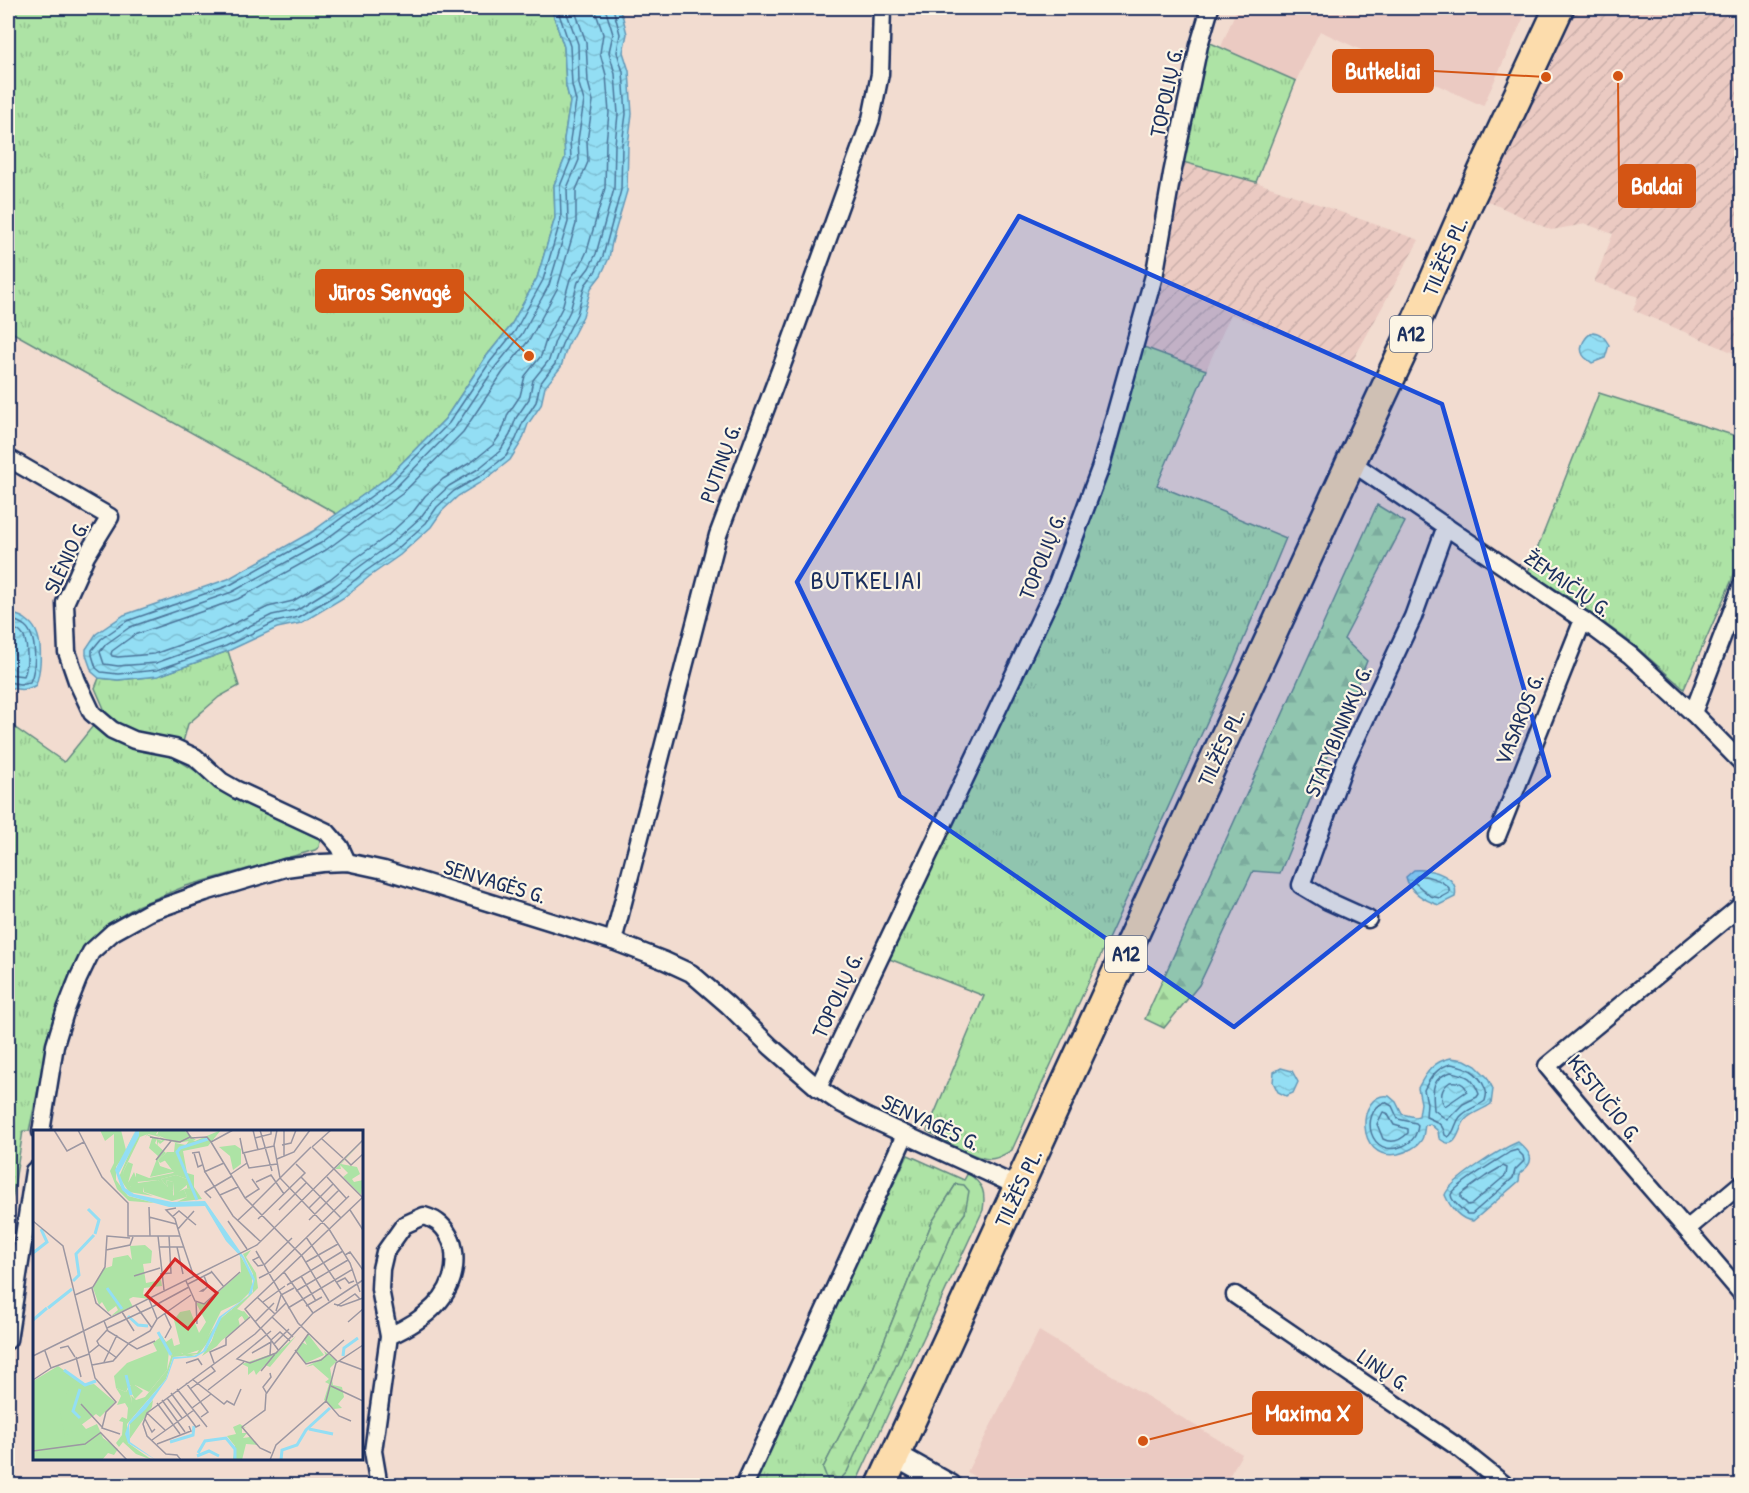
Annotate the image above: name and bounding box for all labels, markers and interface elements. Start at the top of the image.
street label: TOPOLIŲ G. [1142,44,1190,140]
callout: Butkeliai [1333,50,1433,92]
text: Butkeliai [1345,54,1421,86]
callout: Baldai [1619,165,1695,207]
text: Baldai [1631,169,1683,201]
street label: TILŽĖS PL. [1415,212,1475,300]
callout: Jūros Senvagė [316,270,463,312]
text: Jūros Senvagė [329,275,452,308]
road number: A12 [1390,316,1432,352]
street label: PUTINŲ G. [692,419,748,507]
street label: TOPOLIŲ G. [1011,508,1073,604]
street label: SLĖNIO G. [36,516,96,598]
street label: ŽEMAIČIŲ G. [1519,542,1617,624]
district label: BUTKELIAI [811,562,923,597]
street label: STATYBININKŲ G. [1297,661,1379,801]
street label: VASAROS G. [1487,669,1551,769]
street label: TILŽĖS PL. [1190,703,1252,791]
street label: SENVAGĖS G. [440,851,550,911]
road number: A12 [1105,936,1147,972]
street label: TOPOLIŲ G. [804,947,870,1043]
street label: KĘSTUČIO G. [1561,1048,1649,1148]
street label: SENVAGĖS G. [877,1086,985,1158]
inset map [33,1130,363,1460]
street label: TILŽĖS PL. [987,1144,1049,1232]
street label: LINŲ G. [1352,1341,1416,1399]
callout: Maxima X [1253,1392,1362,1434]
text: Maxima X [1265,1396,1351,1428]

